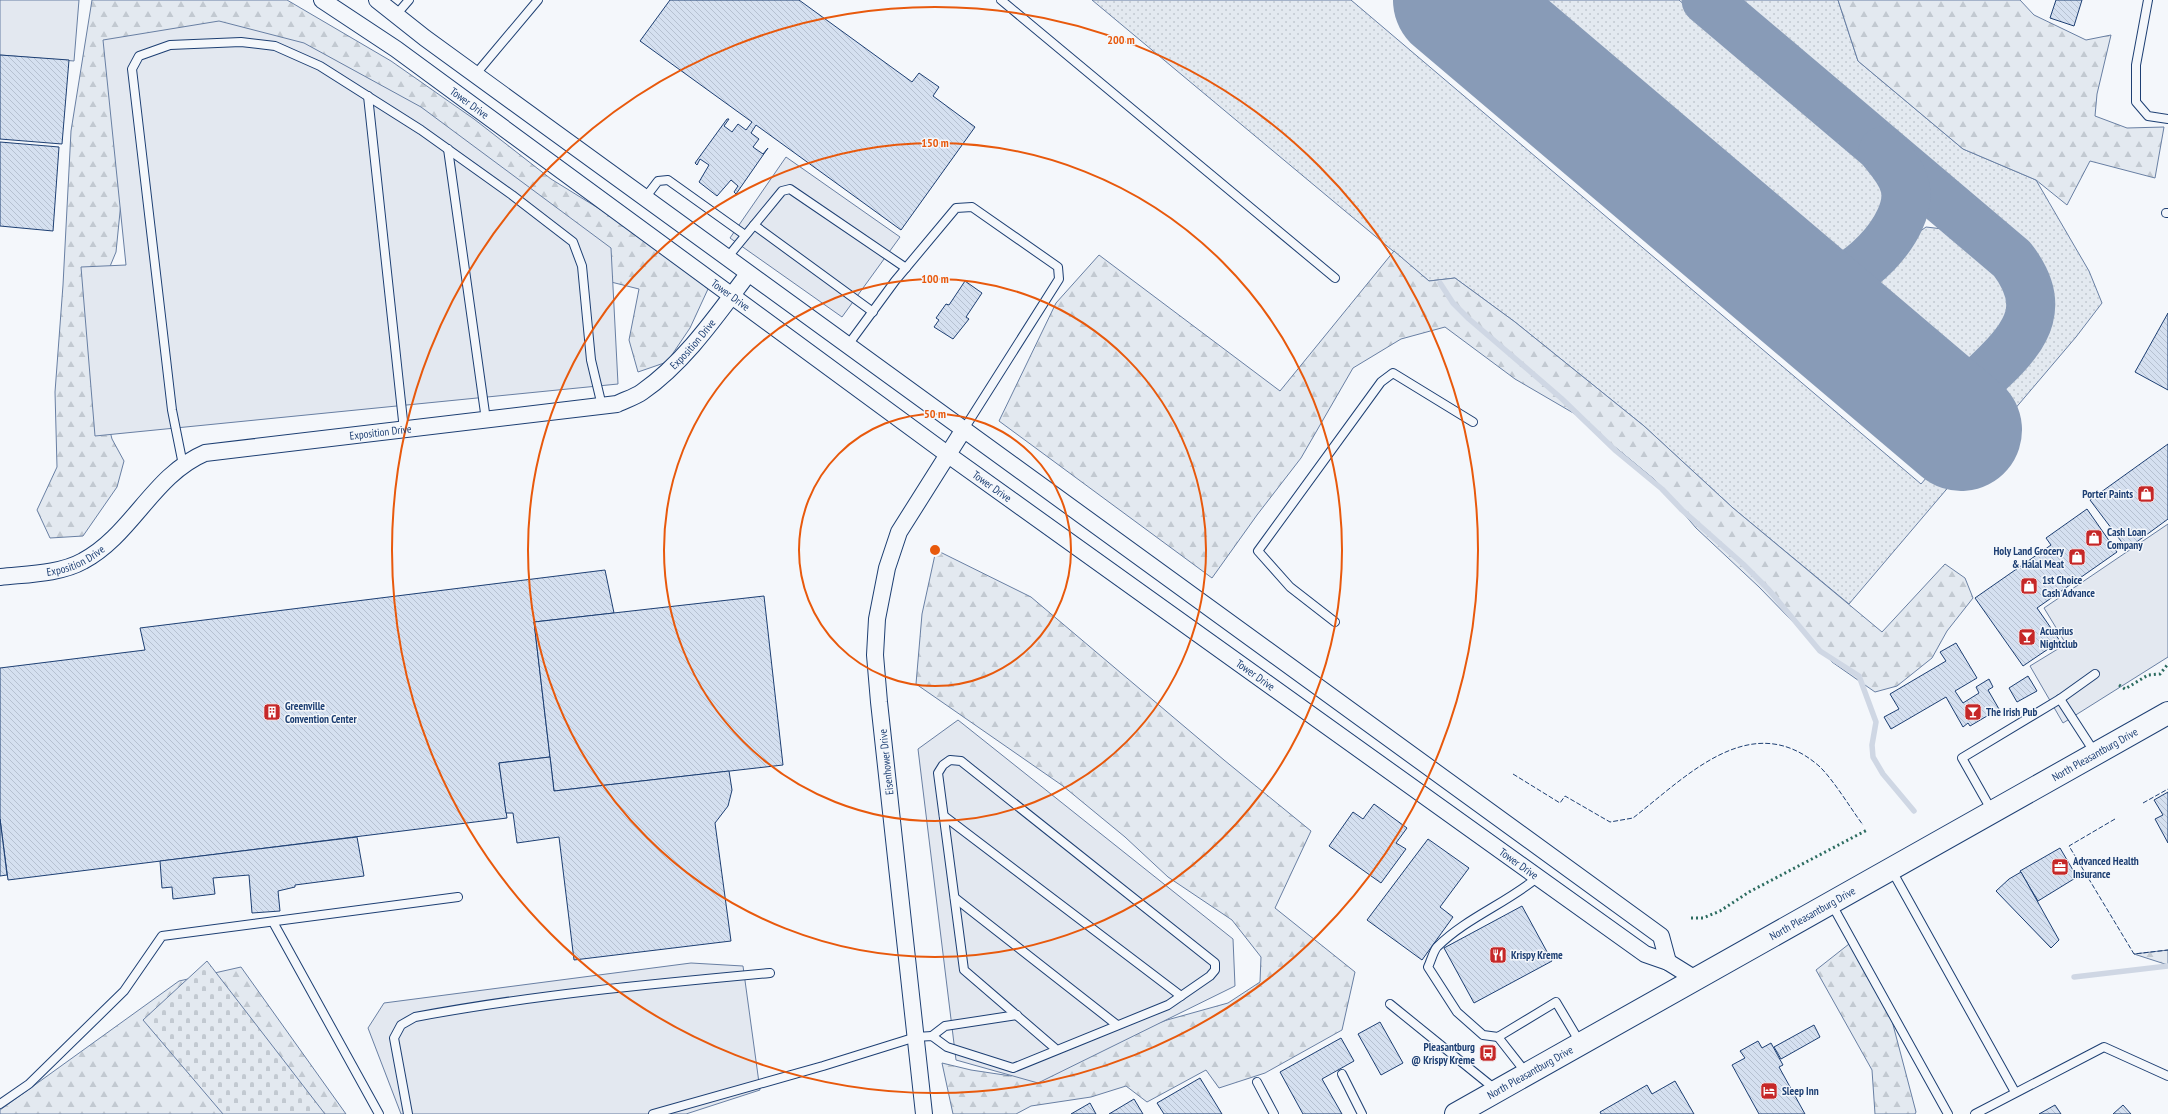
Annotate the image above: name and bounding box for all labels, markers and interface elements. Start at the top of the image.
text: 200 m [1107,32,1135,47]
street label: Tower Drive [447,84,492,122]
text: 150 m [921,135,949,150]
text: 100 m [921,271,949,286]
street label: Tower Drive [708,276,753,314]
street label: Exposition Drive [667,316,719,372]
text: 50 m [924,406,946,421]
street label: Exposition Drive [349,421,413,443]
street label: Tower Drive [970,468,1015,505]
shop icon: Porter Paints [2136,484,2156,504]
place label: Porter Paints [2082,487,2133,501]
place label: Cash Loan Company [2107,525,2146,552]
shop icon: Cash Loan Company [2084,528,2104,548]
street label: Exposition Drive [46,542,108,579]
centre of rings [928,543,942,557]
place label: Holy Land Grocery & Halal Meat [1993,544,2065,571]
shop icon: Holy Land Grocery & Halal Meat [2067,547,2087,567]
place label: 1st Choice Cash Advance [2042,573,2095,600]
shop icon: 1st Choice Cash Advance [2019,576,2039,596]
place label: Acuarius Nightclub [2039,624,2078,651]
bar icon: Acuarius Nightclub [2017,627,2037,647]
street label: Tower Drive [1233,656,1278,694]
place label: Greenville Convention Center [285,699,357,726]
building icon: Greenville Convention Center [262,702,282,722]
bar icon: The Irish Pub [1963,702,1983,722]
place label: The Irish Pub [1986,705,2037,719]
street label: North Pleasantburg Drive [2049,724,2140,784]
street label: Eisenhower Drive [876,728,896,796]
street label: Tower Drive [1497,845,1541,883]
place label: Advanced Health Insurance [2072,854,2139,881]
office icon: Advanced Health Insurance [2050,857,2070,877]
street label: North Pleasantburg Drive [1767,883,1858,943]
restaurant icon: Krispy Kreme [1488,945,1508,965]
place label: Krispy Kreme [1511,948,1563,962]
place label: Pleasantburg @ Krispy Kreme [1411,1040,1475,1067]
street label: North Pleasantburg Drive [1485,1042,1576,1102]
bus stop icon: Pleasantburg @ Krispy Kreme [1478,1043,1498,1063]
hotel icon: Sleep Inn [1759,1081,1779,1101]
place label: Sleep Inn [1782,1084,1819,1098]

